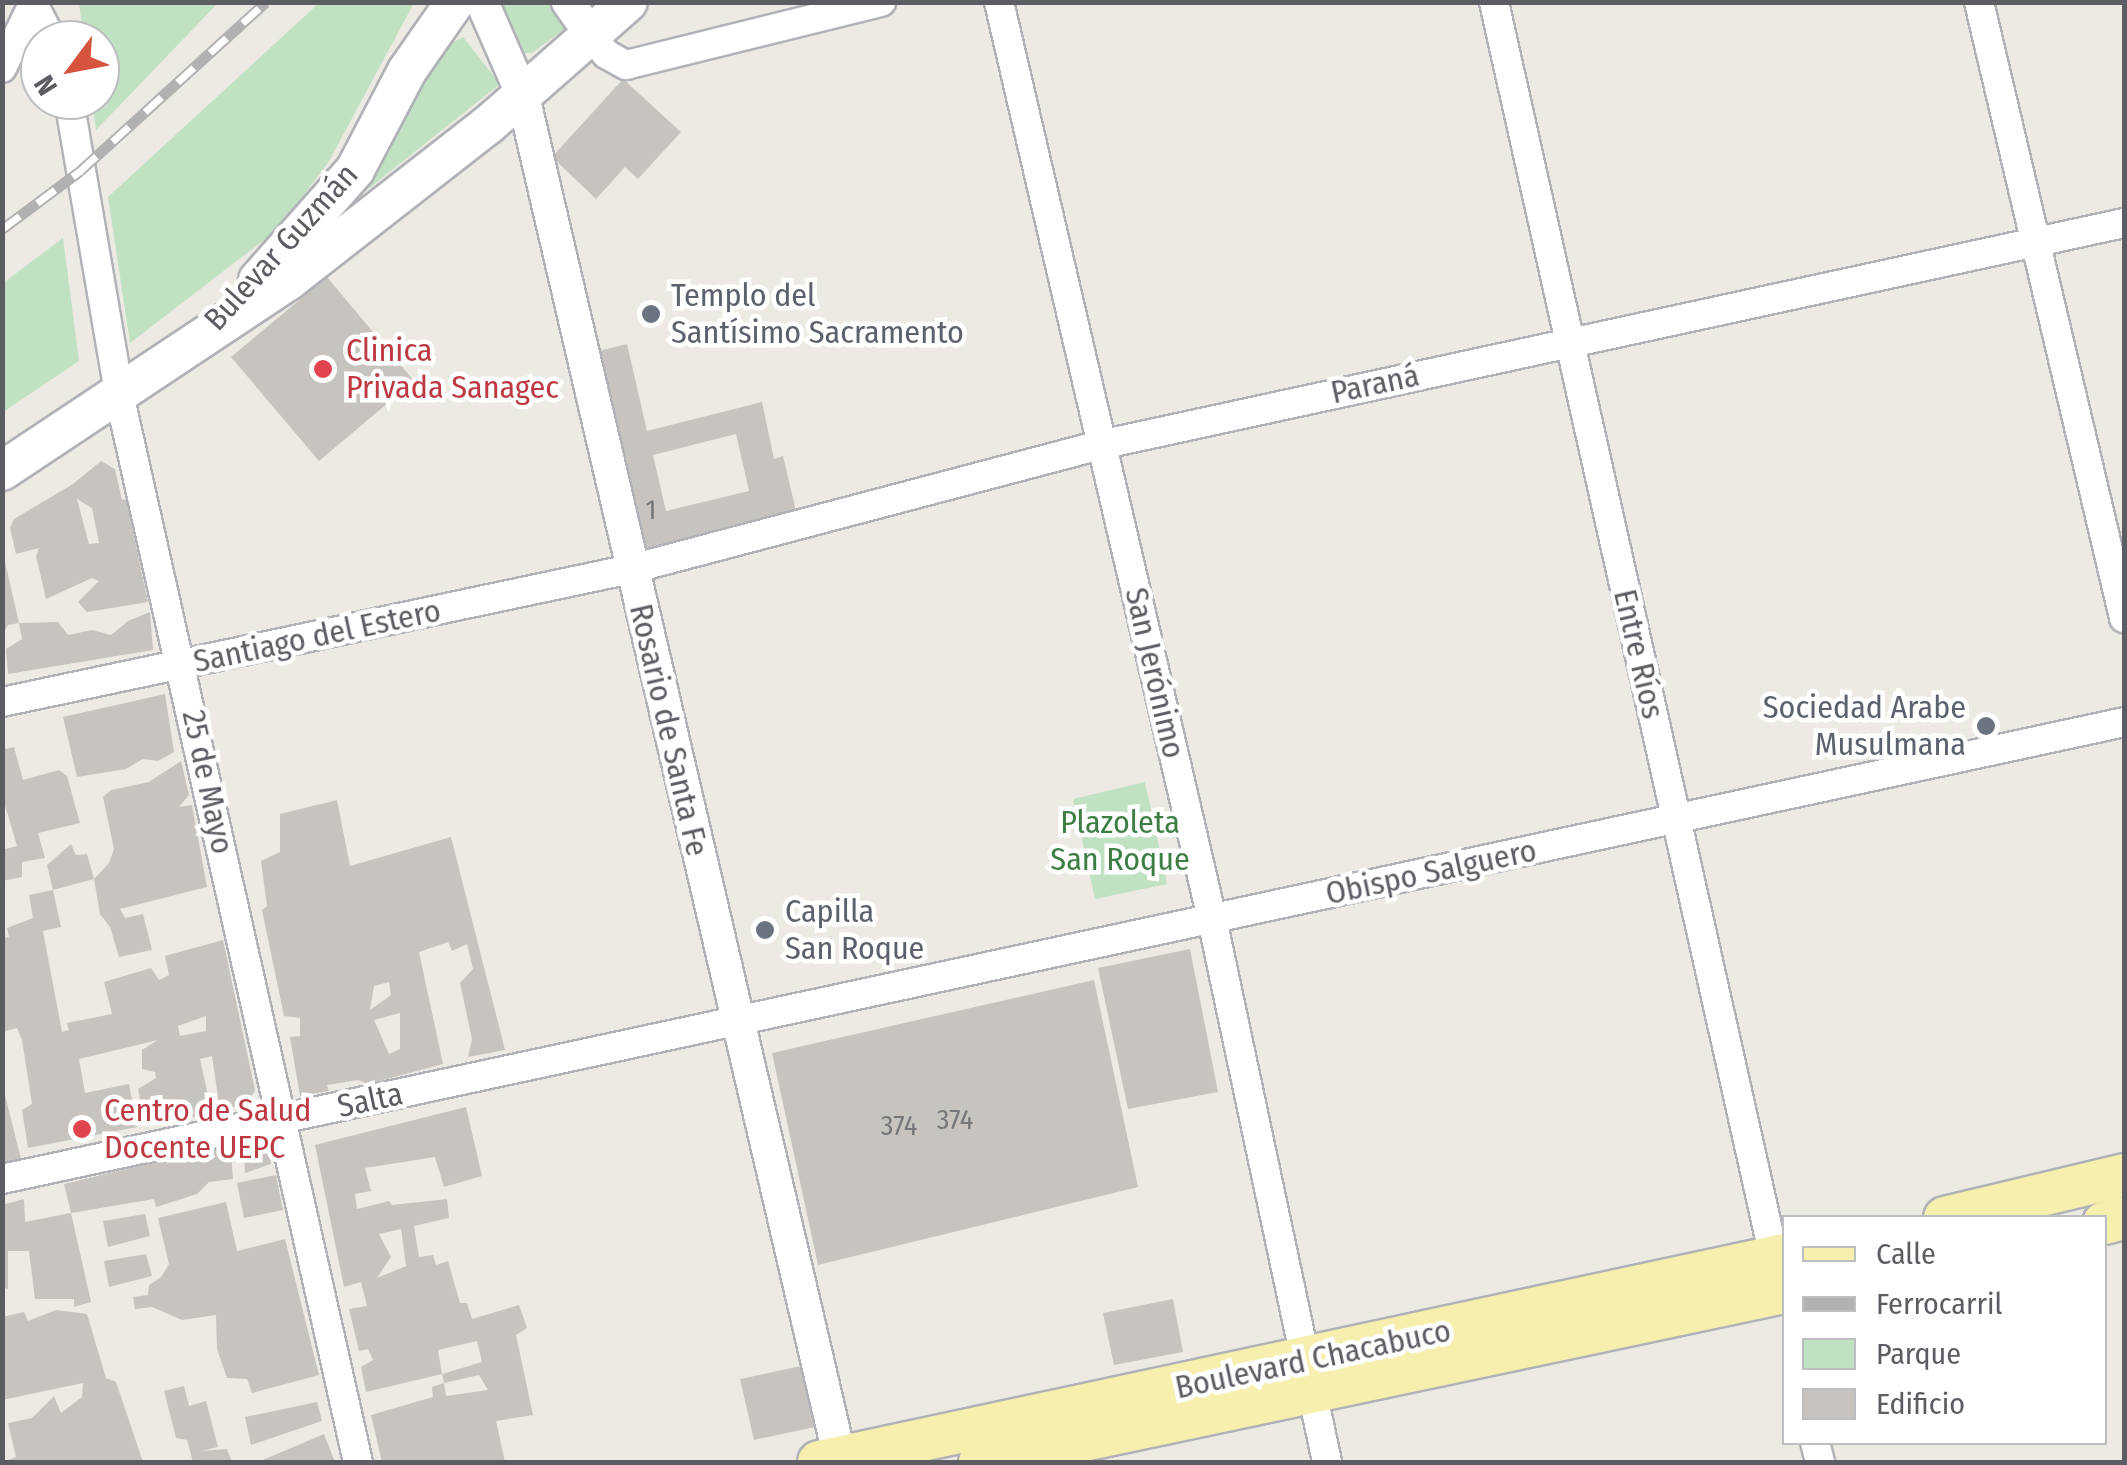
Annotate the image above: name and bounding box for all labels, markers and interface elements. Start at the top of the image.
north arrow [20,20,120,120]
text: N [27,69,64,101]
street label: Bulevar Guzmán [196,156,366,338]
place label: Templo del Santísimo Sacramento [671,277,964,352]
marker: Templo del Santísimo Sacramento [640,303,662,325]
place label: Clinica Privada Sanagec [346,332,559,407]
marker: Clinica Privada Sanagec [310,356,336,382]
street label: Paraná [1327,356,1423,412]
house number: 1 [646,493,656,527]
street label: San Jerónimo [1117,584,1193,762]
street label: Entre Ríos [1605,586,1673,722]
street label: Santiago del Estero [190,591,444,681]
street label: Rosario de Santa Fe [621,600,717,860]
place label: Sociedad Arabe Musulmana [1763,689,1966,764]
street label: 25 de Mayo [174,707,242,857]
marker: Sociedad Arabe Musulmana [1975,715,1997,737]
park label: Plazoleta San Roque [1050,804,1190,879]
street label: Obispo Salguero [1322,831,1540,913]
place label: Capilla San Roque [785,893,924,968]
marker: Capilla San Roque [754,919,776,941]
street label: Salta [334,1074,406,1126]
place label: Centro de Salud Docente UEPC [104,1092,311,1167]
house number: 374 [937,1103,973,1137]
house number: 374 [881,1109,917,1143]
marker: Centro de Salud Docente UEPC [69,1116,95,1142]
legend [1782,1215,2107,1445]
text: Calle [1876,1236,1936,1272]
text: Ferrocarril [1876,1286,2002,1322]
street label: Boulevard Chacabuco [1172,1311,1454,1407]
text: Parque [1876,1336,1961,1372]
text: Edificio [1876,1386,1965,1422]

